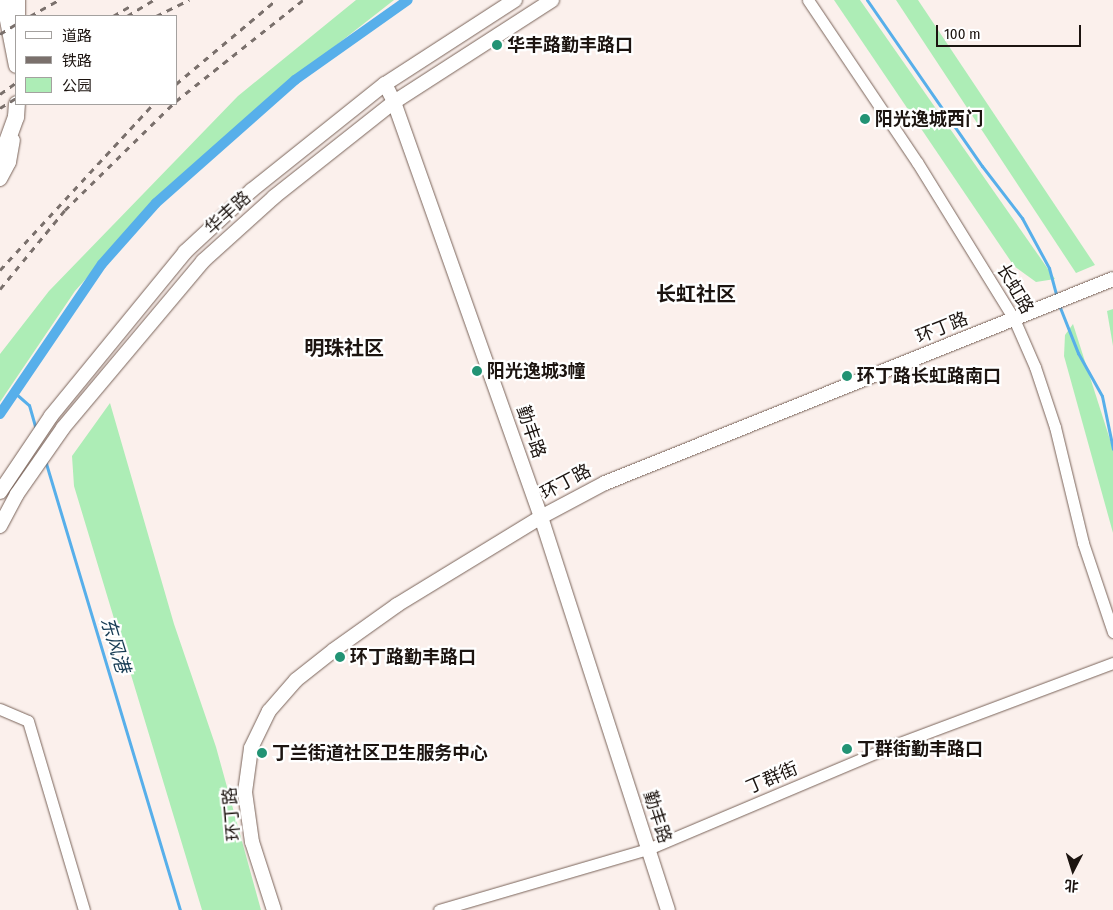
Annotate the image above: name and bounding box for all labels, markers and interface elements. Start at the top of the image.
legend [15,15,178,105]
scale bar [938,15,1083,47]
text: 100 m [944,25,981,43]
text: 道路 [62,27,92,45]
place label: 华丰路勤丰路口 [507,34,633,56]
marker: 华丰路勤丰路口 [491,39,503,51]
text: 铁路 [62,52,92,70]
text: 公园 [62,77,92,95]
place label: 阳光逸城西门 [875,108,983,130]
marker: 阳光逸城西门 [859,113,871,125]
street label: 华丰路 [201,187,255,239]
street label: 长虹路 [992,260,1038,318]
district label: 长虹社区 [656,282,736,306]
street label: 环丁路 [913,308,971,348]
district label: 明珠社区 [304,336,384,360]
place label: 阳光逸城3幢 [487,360,586,382]
marker: 阳光逸城3幢 [471,365,483,377]
place label: 环丁路长虹路南口 [857,365,1001,387]
marker: 环丁路长虹路南口 [841,370,853,382]
street label: 勤丰路 [512,403,550,461]
street label: 环丁路 [537,460,595,504]
water label: 东风港 [96,614,134,676]
place label: 环丁路勤丰路口 [350,646,476,668]
marker: 环丁路勤丰路口 [334,651,346,663]
place label: 丁群街勤丰路口 [857,738,983,760]
place label: 丁兰街道社区卫生服务中心 [272,742,488,764]
marker: 丁群街勤丰路口 [841,743,853,755]
marker: 丁兰街道社区卫生服务中心 [256,747,268,759]
street label: 丁群街 [743,758,801,798]
street label: 环丁路 [219,786,245,842]
street label: 勤丰路 [638,788,676,846]
north arrow [1048,845,1098,895]
text: 北 [1064,876,1079,895]

